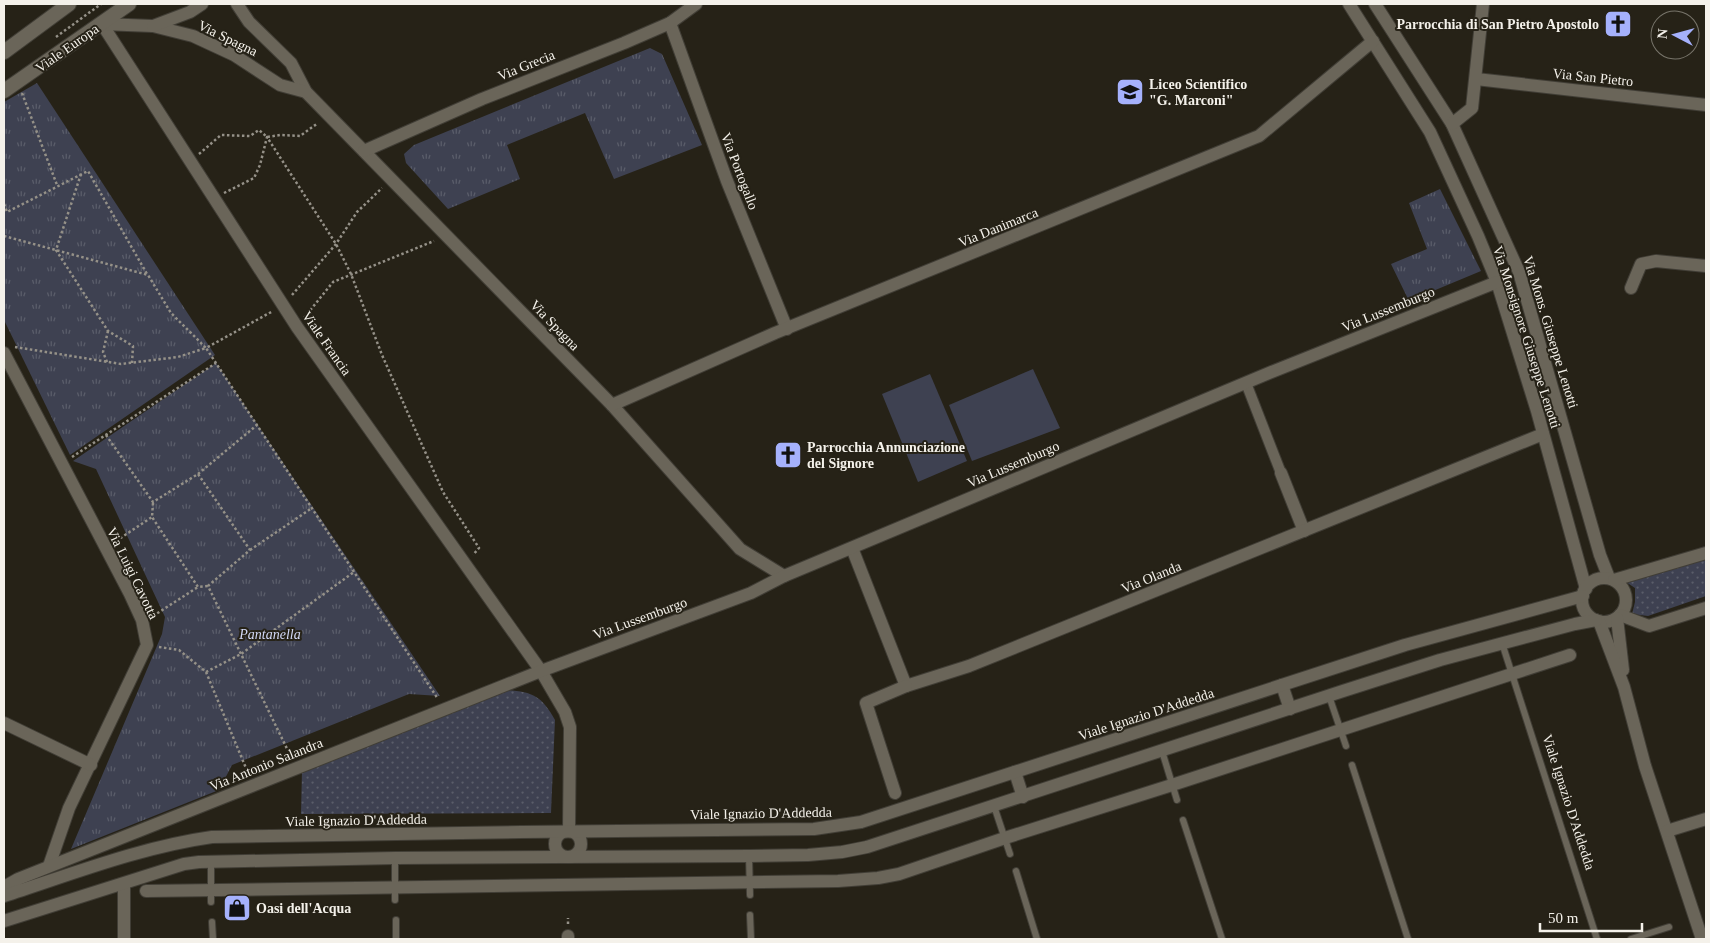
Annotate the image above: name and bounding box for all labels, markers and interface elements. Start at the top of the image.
church icon: Parrocchia di San Pietro Apostolo [1603,9,1633,39]
north arrow [1650,10,1700,60]
place label: Parrocchia di San Pietro Apostolo [1397,17,1599,32]
street label: Via Spagna [196,18,261,60]
street label: Viale Europa [33,21,102,76]
text: N [1655,28,1671,40]
street label: Via Grecia [495,47,558,84]
street label: Via San Pietro [1552,66,1634,89]
school or university icon: Liceo Scientifico "G. Marconi" [1115,77,1145,107]
place label: Liceo Scientifico "G. Marconi" [1149,77,1247,108]
street label: Via Portogallo [718,131,761,212]
street label: Via Danimarca [956,204,1041,250]
street label: Via Monsignore Giuseppe Lenotti [1490,244,1563,430]
street label: Via Mons. Giuseppe Lenotti [1520,254,1581,410]
street label: Via Lussemburgo [1340,284,1437,335]
street label: Via Spagna [527,297,583,354]
street label: Viale Francia [299,308,355,379]
street label: Via Lussemburgo [965,438,1062,491]
church icon: Parrocchia Annunciazione del Signore [773,440,803,470]
place label: Parrocchia Annunciazione del Signore [807,440,965,471]
street label: Via Luigi Cavotta [104,525,162,622]
street label: Via Olanda [1119,558,1184,596]
street label: Via Lussemburgo [591,595,689,642]
park label: Pantanella [238,627,301,642]
street label: Viale Ignazio D'Addedda [1076,685,1217,743]
street label: Viale Ignazio D'Addedda [1540,732,1598,873]
street label: Via Antonio Salandra [208,735,326,794]
street label: Viale Ignazio D'Addedda [690,805,833,822]
street label: Viale Ignazio D'Addedda [285,812,428,829]
shop icon: Oasi dell'Acqua [222,893,252,923]
scale bar [1540,900,1642,932]
place label: Oasi dell'Acqua [256,901,351,916]
text: 50 m [1548,910,1579,926]

